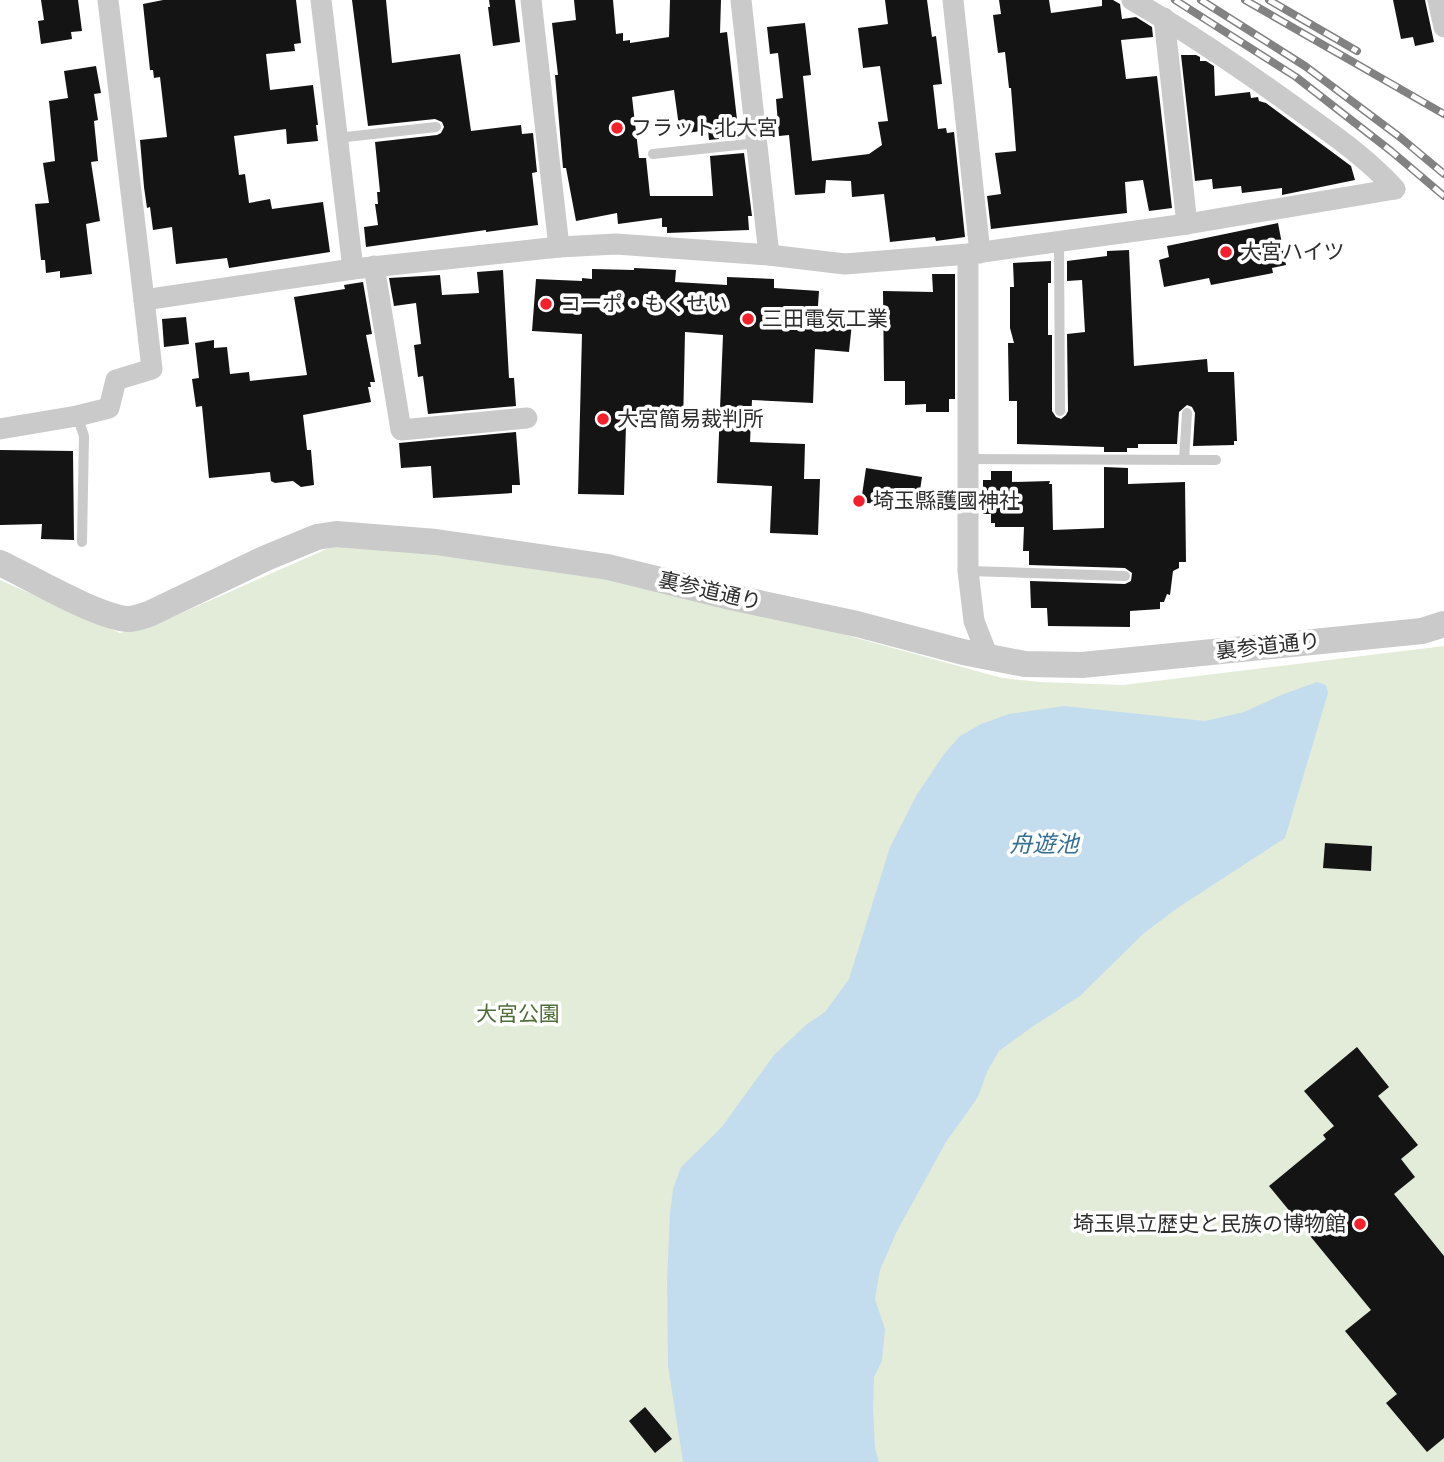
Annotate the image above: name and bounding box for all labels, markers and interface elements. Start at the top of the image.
place label: フラット北大宮 [631,116,778,141]
marker: フラット北大宮 [609,120,625,136]
place label: 大宮ハイツ [1240,240,1345,265]
marker: 大宮ハイツ [1218,244,1234,260]
place label: コーポ・もくせい [560,292,728,317]
marker: コーポ・もくせい [538,296,554,312]
place label: 三田電気工業 [762,307,888,332]
marker: 三田電気工業 [740,311,756,327]
place label: 大宮簡易裁判所 [617,407,764,432]
marker: 大宮簡易裁判所 [595,411,611,427]
place label: 埼玉縣護國神社 [873,489,1020,514]
marker: 埼玉縣護國神社 [851,493,867,509]
street label: 裏参道通り [656,567,764,615]
street label: 裏参道通り [1215,629,1322,664]
water label: 舟遊池 [1010,831,1081,859]
park label: 大宮公園 [476,1002,560,1027]
place label: 埼玉県立歴史と民族の博物館 [1073,1212,1346,1237]
marker: 埼玉県立歴史と民族の博物館 [1352,1216,1368,1232]

